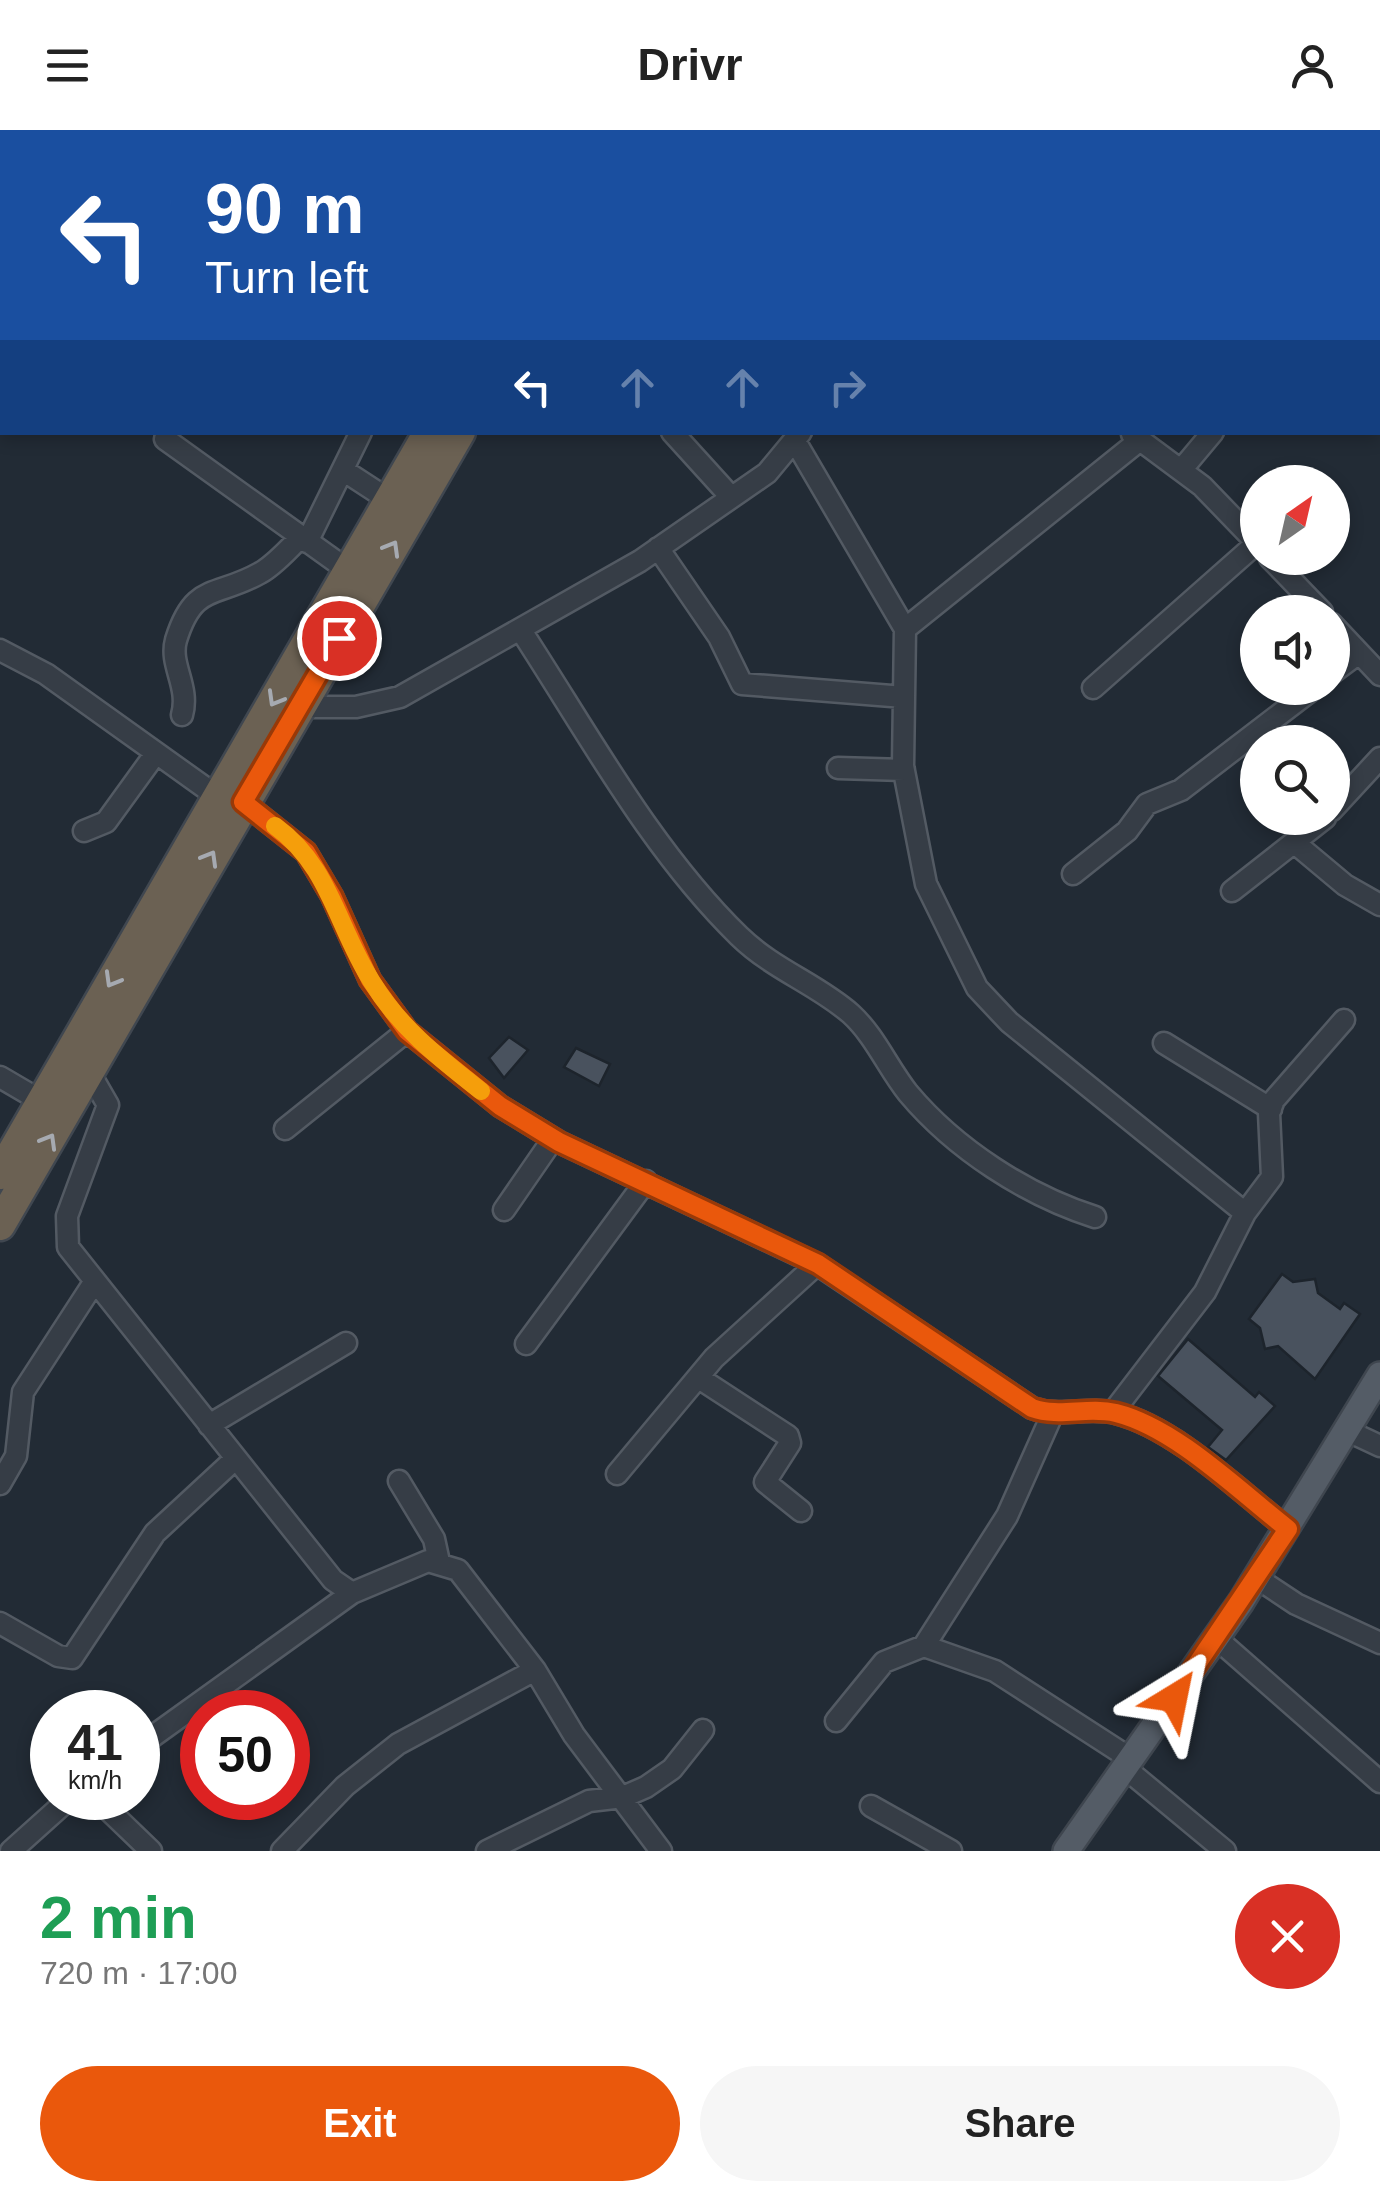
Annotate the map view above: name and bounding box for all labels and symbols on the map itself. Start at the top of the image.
north arrow [1240,465,1350,575]
one-way arrow [380,541,399,559]
pin [297,596,382,681]
one-way arrow [267,688,287,706]
one-way arrow [198,851,217,869]
one-way arrow [105,969,124,987]
one-way arrow [37,1133,56,1151]
position arrow [1122,1646,1226,1750]
speed limit sign: 50 [180,1690,310,1820]

